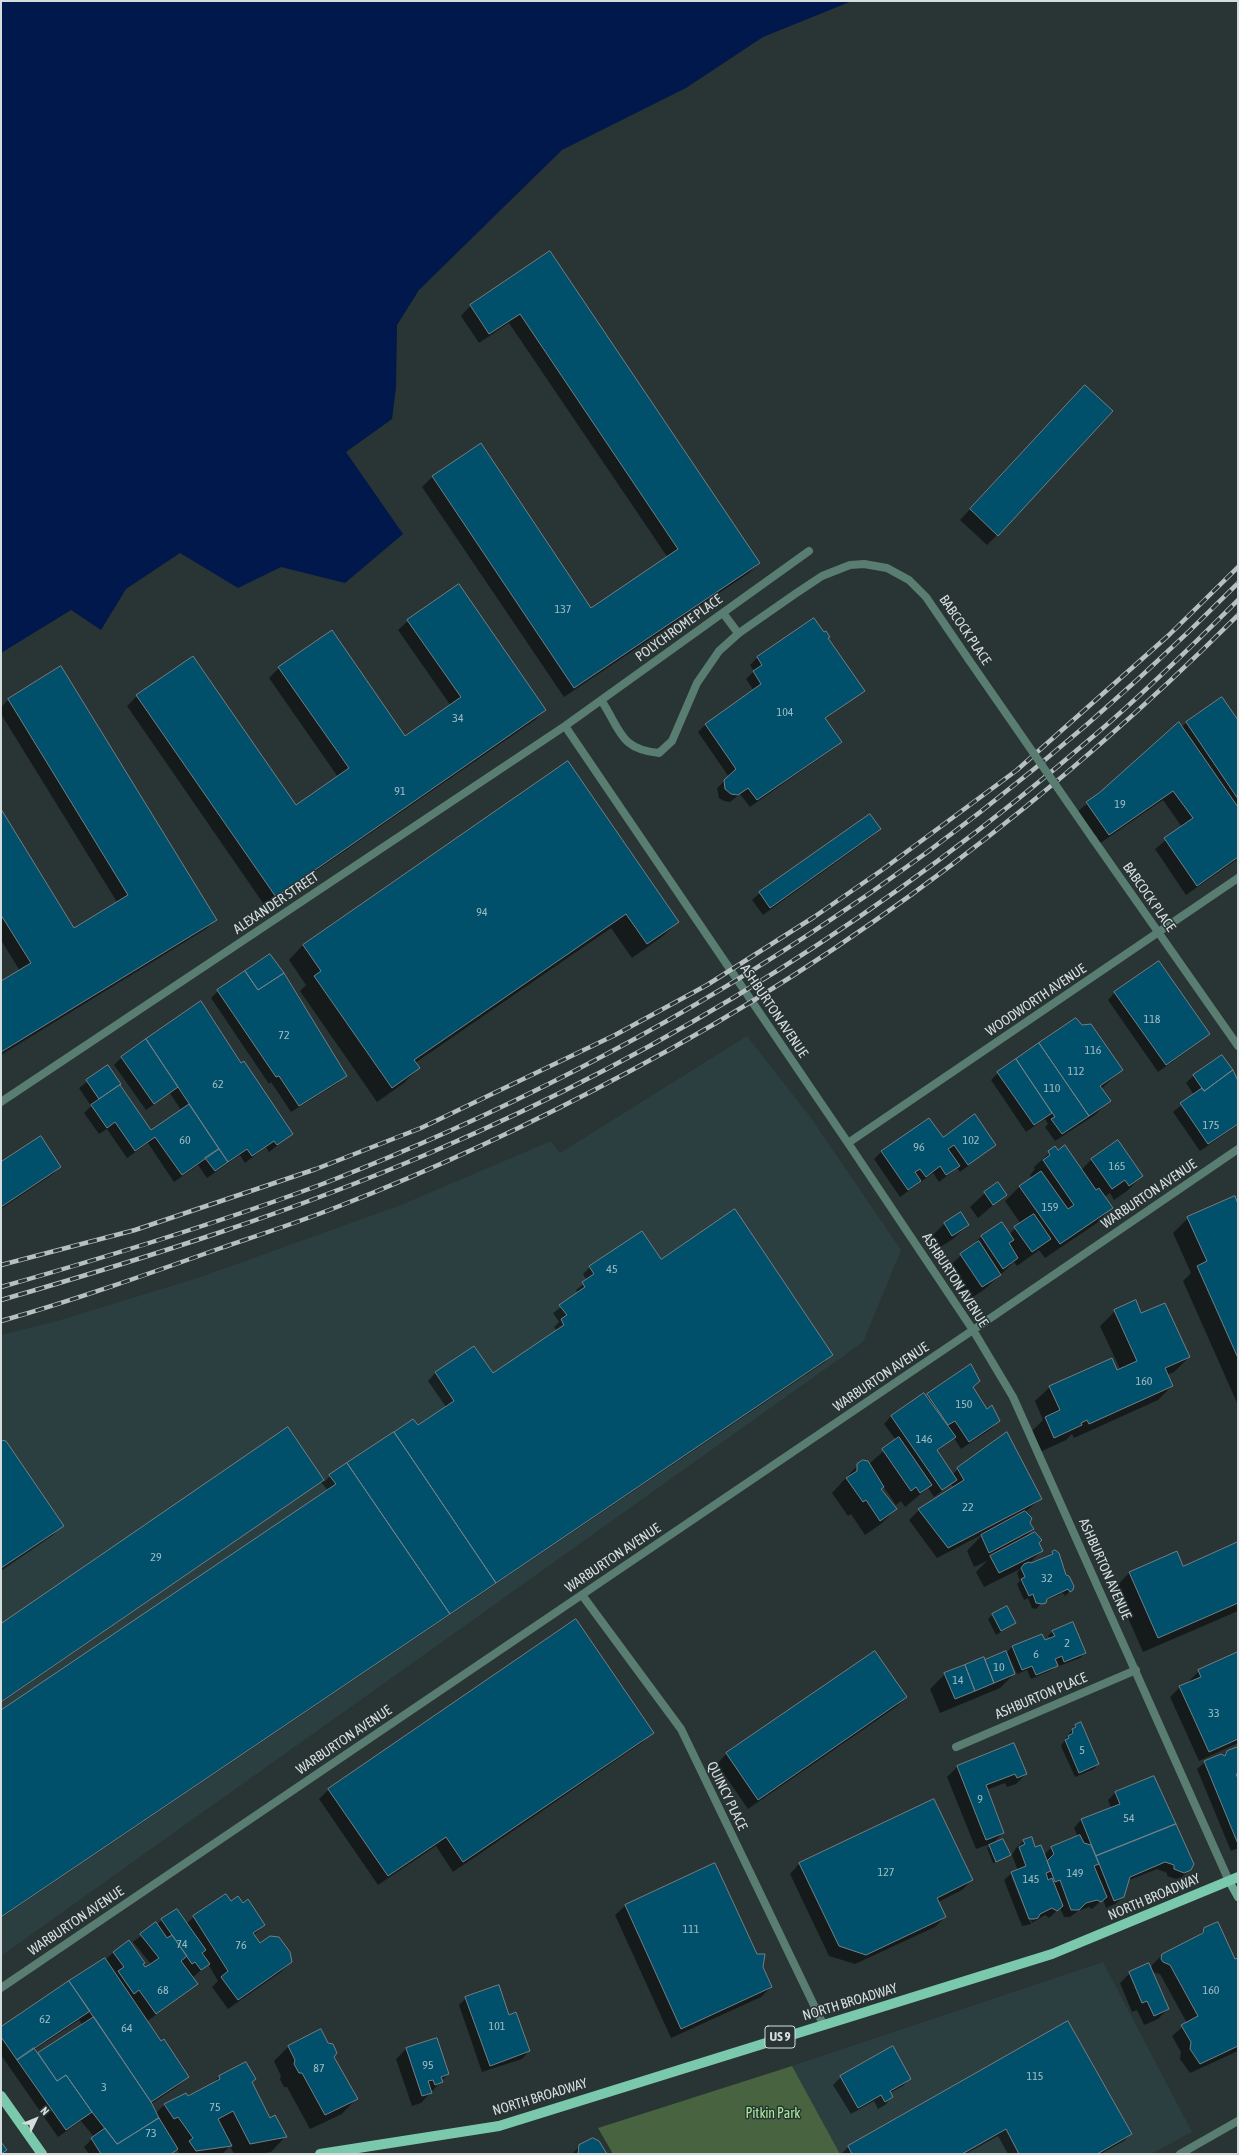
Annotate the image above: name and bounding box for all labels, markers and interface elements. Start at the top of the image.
street label: POLYCHROME PLACE [632,591,726,665]
street label: BABCOCK PLACE [935,592,995,668]
house number: 137 [555,602,571,616]
house number: 104 [777,705,793,719]
house number: 34 [452,711,464,725]
house number: 91 [394,784,406,798]
house number: 19 [1114,797,1126,811]
street label: BABCOCK PLACE [1119,859,1179,935]
street label: ALEXANDER STREET [230,868,322,938]
house number: 94 [476,905,488,919]
street label: WOODWORTH AVENUE [983,960,1089,1040]
street label: ASHBURTON AVENUE [737,961,811,1061]
house number: 118 [1144,1012,1160,1026]
house number: 72 [278,1028,290,1042]
house number: 116 [1085,1043,1101,1057]
house number: 112 [1068,1064,1084,1078]
house number: 62 [212,1077,224,1091]
house number: 110 [1044,1081,1060,1095]
house number: 175 [1203,1118,1219,1132]
house number: 60 [179,1133,191,1147]
house number: 102 [963,1133,979,1147]
house number: 96 [913,1140,925,1154]
street label: WARBURTON AVENUE [1098,1156,1200,1232]
house number: 165 [1109,1159,1125,1173]
house number: 159 [1042,1200,1058,1214]
street label: ASHBURTON AVENUE [918,1230,992,1330]
house number: 45 [606,1262,618,1276]
street label: WARBURTON AVENUE [830,1339,932,1415]
house number: 160 [1136,1374,1152,1388]
house number: 150 [956,1397,972,1411]
house number: 146 [916,1432,932,1446]
house number: 22 [962,1500,974,1514]
street label: ASHBURTON AVENUE [1075,1516,1135,1622]
street label: WARBURTON AVENUE [562,1520,664,1596]
house number: 29 [150,1550,162,1564]
house number: 32 [1041,1571,1053,1585]
house number: 2 [1064,1636,1070,1650]
house number: 6 [1033,1647,1039,1661]
house number: 10 [993,1660,1005,1674]
street label: ASHBURTON PLACE [992,1669,1090,1723]
house number: 14 [952,1673,964,1687]
street label: WARBURTON AVENUE [293,1702,395,1778]
house number: 33 [1208,1706,1220,1720]
house number: 5 [1079,1743,1085,1757]
street label: QUINCY PLACE [703,1759,751,1833]
house number: 9 [977,1792,983,1806]
house number: 54 [1123,1811,1135,1825]
house number: 127 [878,1865,894,1879]
house number: 149 [1067,1866,1083,1880]
street label: NORTH BROADWAY [1106,1870,1202,1924]
house number: 145 [1023,1872,1039,1886]
street label: WARBURTON AVENUE [25,1883,127,1959]
house number: 111 [683,1922,699,1936]
house number: 74 [176,1937,188,1951]
house number: 76 [235,1938,247,1952]
street label: NORTH BROADWAY [801,1980,899,2024]
house number: 68 [157,1983,169,1997]
house number: 160 [1203,1983,1219,1997]
house number: 62 [39,2012,51,2026]
house number: 101 [489,2019,505,2033]
house number: 64 [121,2021,133,2035]
road number: US 9 [765,2026,795,2048]
house number: 95 [422,2058,434,2072]
house number: 87 [313,2061,325,2075]
house number: 115 [1027,2069,1043,2083]
street label: NORTH BROADWAY [491,2075,589,2119]
house number: 3 [101,2080,107,2094]
north arrow [16,2099,56,2139]
house number: 75 [209,2100,221,2114]
text: N [38,2104,51,2117]
park label: Pitkin Park [746,2106,800,2122]
house number: 73 [145,2126,157,2140]

